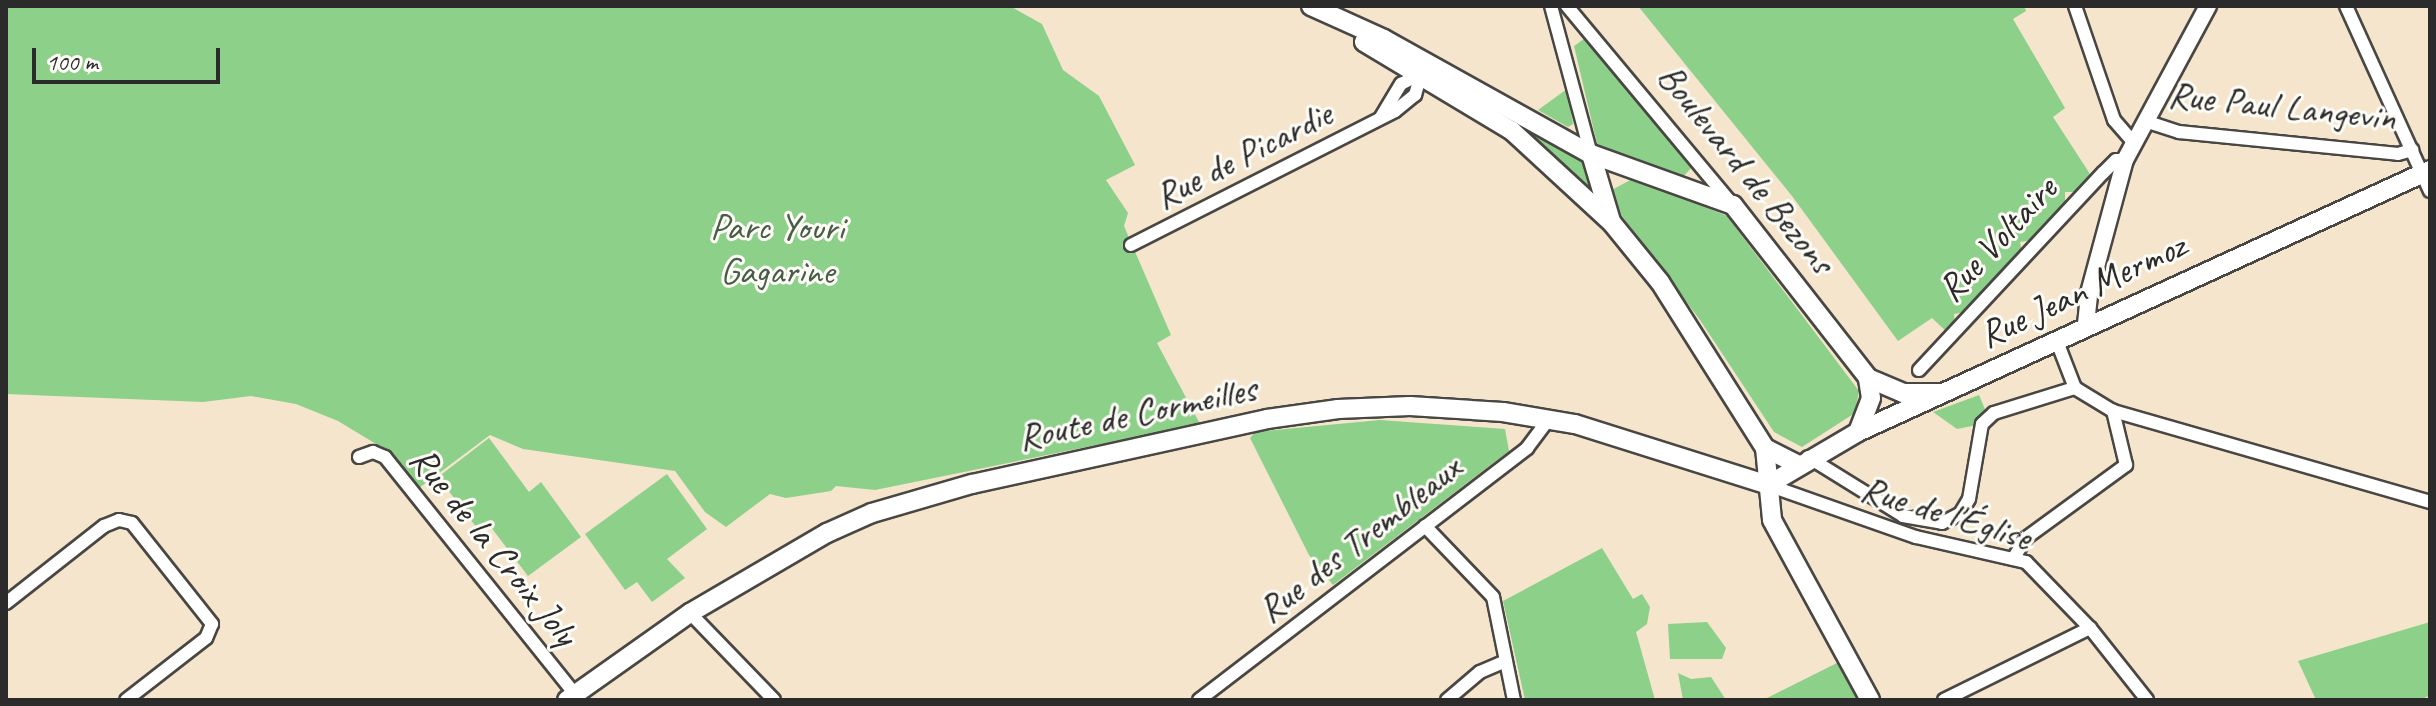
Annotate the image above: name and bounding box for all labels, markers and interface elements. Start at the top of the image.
scale bar [36,32,224,82]
text: 100 m [46,47,98,77]
street label: Boulevard de Bezons [1647,55,1845,283]
street label: Rue Paul Langevin [2165,71,2399,141]
street label: Rue de Picardie [1147,91,1339,219]
street label: Rue Voltaire [1928,167,2066,311]
park label: Parc Youri Gagarine [710,204,844,294]
street label: Rue Jean Mermoz [1972,222,2192,358]
street label: Route de Cormeilles [1013,365,1261,461]
street label: Rue de la Croix Joly [400,438,588,654]
street label: Rue des Trembleaux [1248,445,1470,633]
street label: Rue de l'Église [1855,466,2037,560]

